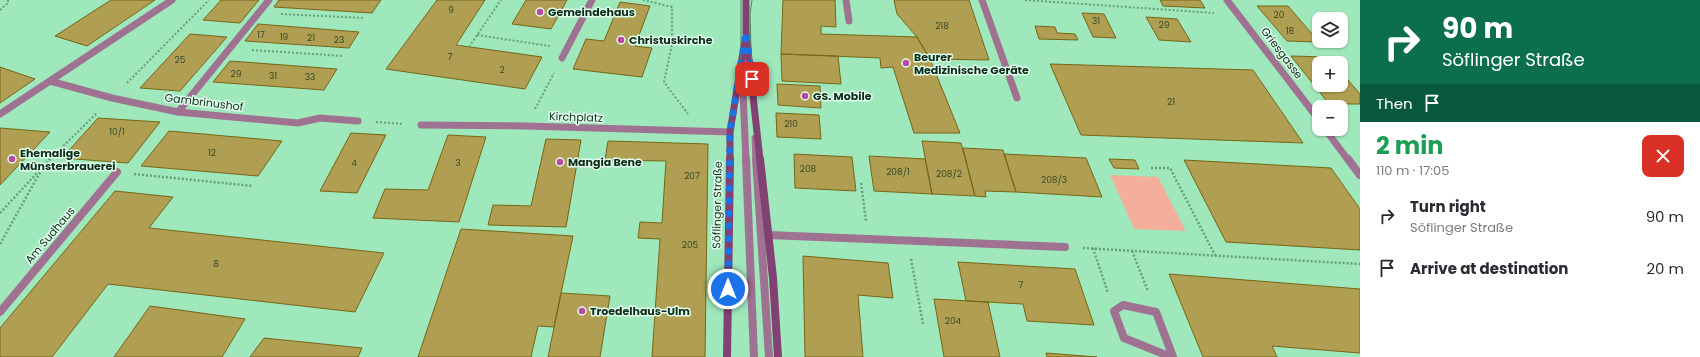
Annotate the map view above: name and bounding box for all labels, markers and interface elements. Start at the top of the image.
house number: 9 [448,4,454,16]
place label: Gemeindehaus [548,4,635,20]
marker: Gemeindehaus [535,7,545,17]
house number: 20 [1274,9,1285,21]
text: 90 m [1442,9,1513,48]
map controls [1312,12,1348,136]
button: layers [1312,12,1348,48]
house number: 31 [1092,15,1100,27]
icon: right [1376,16,1428,68]
house number: 29 [1159,19,1170,31]
house number: 218 [935,20,949,32]
street label: Griesgasse [1257,24,1307,82]
house number: 18 [1286,25,1295,37]
house number: 17 [257,29,265,41]
house number: 19 [280,31,289,43]
house number: 21 [307,32,315,44]
place label: Christuskirche [629,32,713,48]
house number: 23 [334,34,344,46]
marker: Christuskirche [616,35,626,45]
text: Söflinger Straße [1442,47,1585,72]
place label: Beurer Medizinische Geräte [914,49,1029,78]
house number: 7 [448,51,453,63]
house number: 25 [175,54,186,66]
button: + [1312,56,1348,92]
marker: Beurer Medizinische Geräte [901,58,911,68]
pin [735,62,769,96]
house number: 2 [499,64,505,76]
house number: 29 [231,68,242,80]
icon: arrive [741,68,763,90]
house number: 31 [269,70,277,82]
house number: 33 [305,71,315,83]
place label: GS. Mobile [813,88,872,104]
street label: Gambrinushof [164,89,245,115]
marker: GS. Mobile [800,91,810,101]
icon: arrive [1421,92,1443,114]
text: Then [1376,93,1413,114]
house number: 21 [1167,96,1175,108]
button: − [1312,100,1348,136]
street label: Kirchplatz [549,108,603,126]
house number: 210 [784,118,798,130]
house number: 10/1 [109,126,125,138]
text: 2 min [1376,129,1443,162]
button: close [1642,135,1684,177]
place label: Ehemalige Münsterbrauerei [20,145,116,174]
house number: 12 [208,147,216,159]
marker: Ehemalige Münsterbrauerei [7,154,17,164]
place label: Mangia Bene [568,154,642,170]
house number: 4 [351,157,357,169]
house number: 3 [455,157,461,169]
marker: Mangia Bene [555,157,565,167]
street label: Söflinger Straße [708,161,726,249]
text: 110 m · 17:05 [1376,161,1449,180]
house number: 208 [800,163,817,175]
house number: 208/1 [886,166,910,178]
house number: 208/2 [936,168,962,180]
house number: 207 [684,170,700,182]
house number: 208/3 [1041,174,1067,186]
text: Turn right [1410,196,1486,217]
street label: Am Sudhaus [21,203,79,267]
icon: right [1376,205,1398,227]
text: 90 m [1646,206,1684,227]
text: Söflinger Straße [1410,218,1513,237]
house number: 205 [682,239,699,251]
icon: arrive [1376,257,1398,279]
house number: 8 [213,258,219,270]
text: Arrive at destination [1410,258,1568,279]
text: 20 m [1646,258,1684,279]
position arrow [707,268,749,310]
house number: 7 [1019,279,1024,291]
place label: Troedelhaus-Ulm [590,303,690,319]
marker: Troedelhaus-Ulm [577,306,587,316]
house number: 204 [945,315,962,327]

